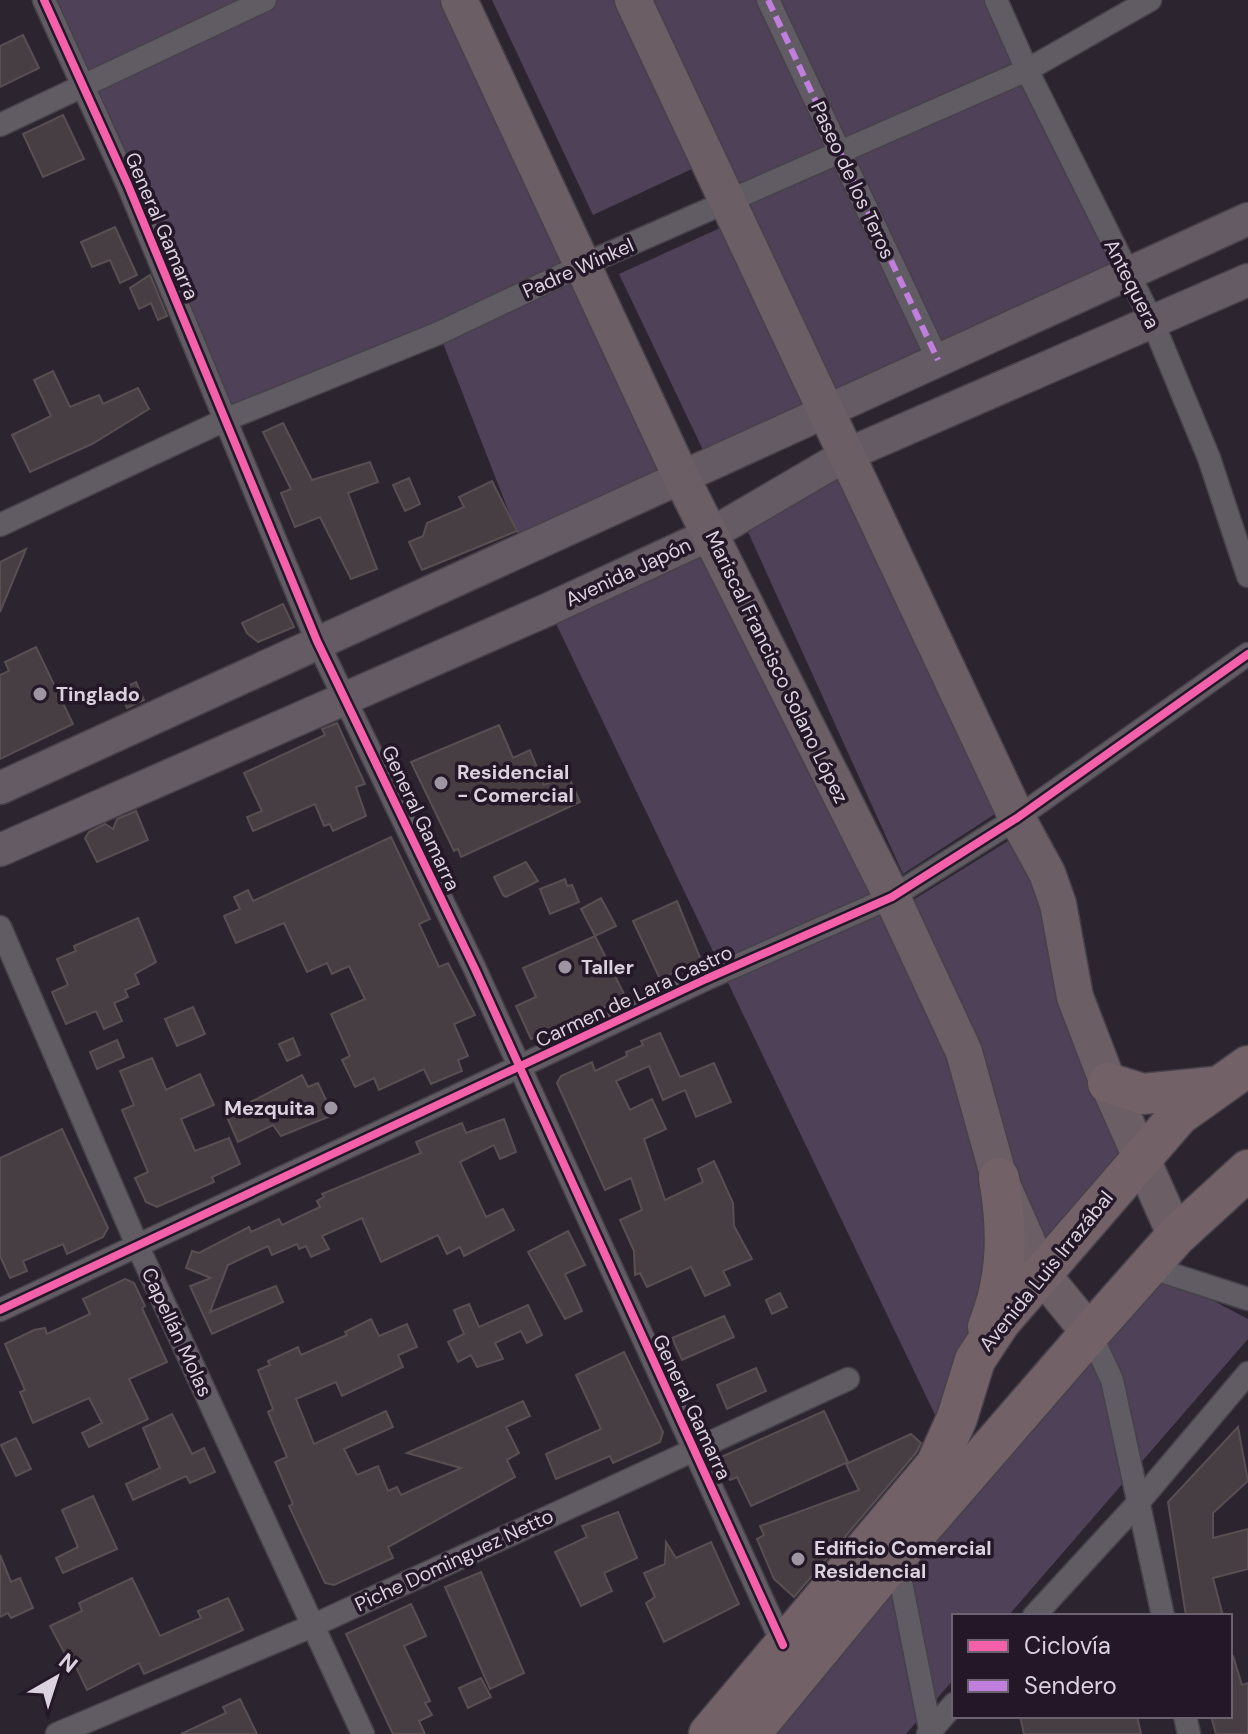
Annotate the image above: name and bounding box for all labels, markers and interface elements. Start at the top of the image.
street label: Paseo de los Teros [805,97,901,263]
street label: General Gamarra [119,148,205,304]
street label: Padre Winkel [518,232,638,304]
street label: Antequera [1098,235,1166,333]
street label: Mariscal Francisco Solano López [700,527,854,807]
street label: Avenida Japón [561,532,695,612]
place label: Tinglado [56,681,140,707]
marker: Tinglado [31,685,49,703]
street label: General Gamarra [376,741,466,895]
place label: Residencial - Comercial [457,759,574,808]
marker: Residencial - Comercial [432,774,450,792]
street label: Carmen de Lara Castro [531,939,737,1053]
place label: Taller [581,954,634,980]
marker: Taller [556,958,574,976]
place label: Mezquita [224,1095,315,1121]
marker: Mezquita [322,1099,340,1117]
street label: Avenida Luis Irrazábal [973,1185,1119,1357]
street label: Capellán Molas [136,1263,218,1401]
street label: General Gamarra [647,1330,737,1484]
street label: Piche Dominguez Netto [350,1503,558,1617]
place label: Edificio Comercial Residencial [814,1535,991,1584]
marker: Edificio Comercial Residencial [789,1550,807,1568]
legend [952,1614,1232,1718]
text: Ciclovía [1024,1630,1111,1661]
north arrow [16,1638,96,1718]
text: N [53,1647,84,1679]
text: Sendero [1024,1670,1117,1701]

